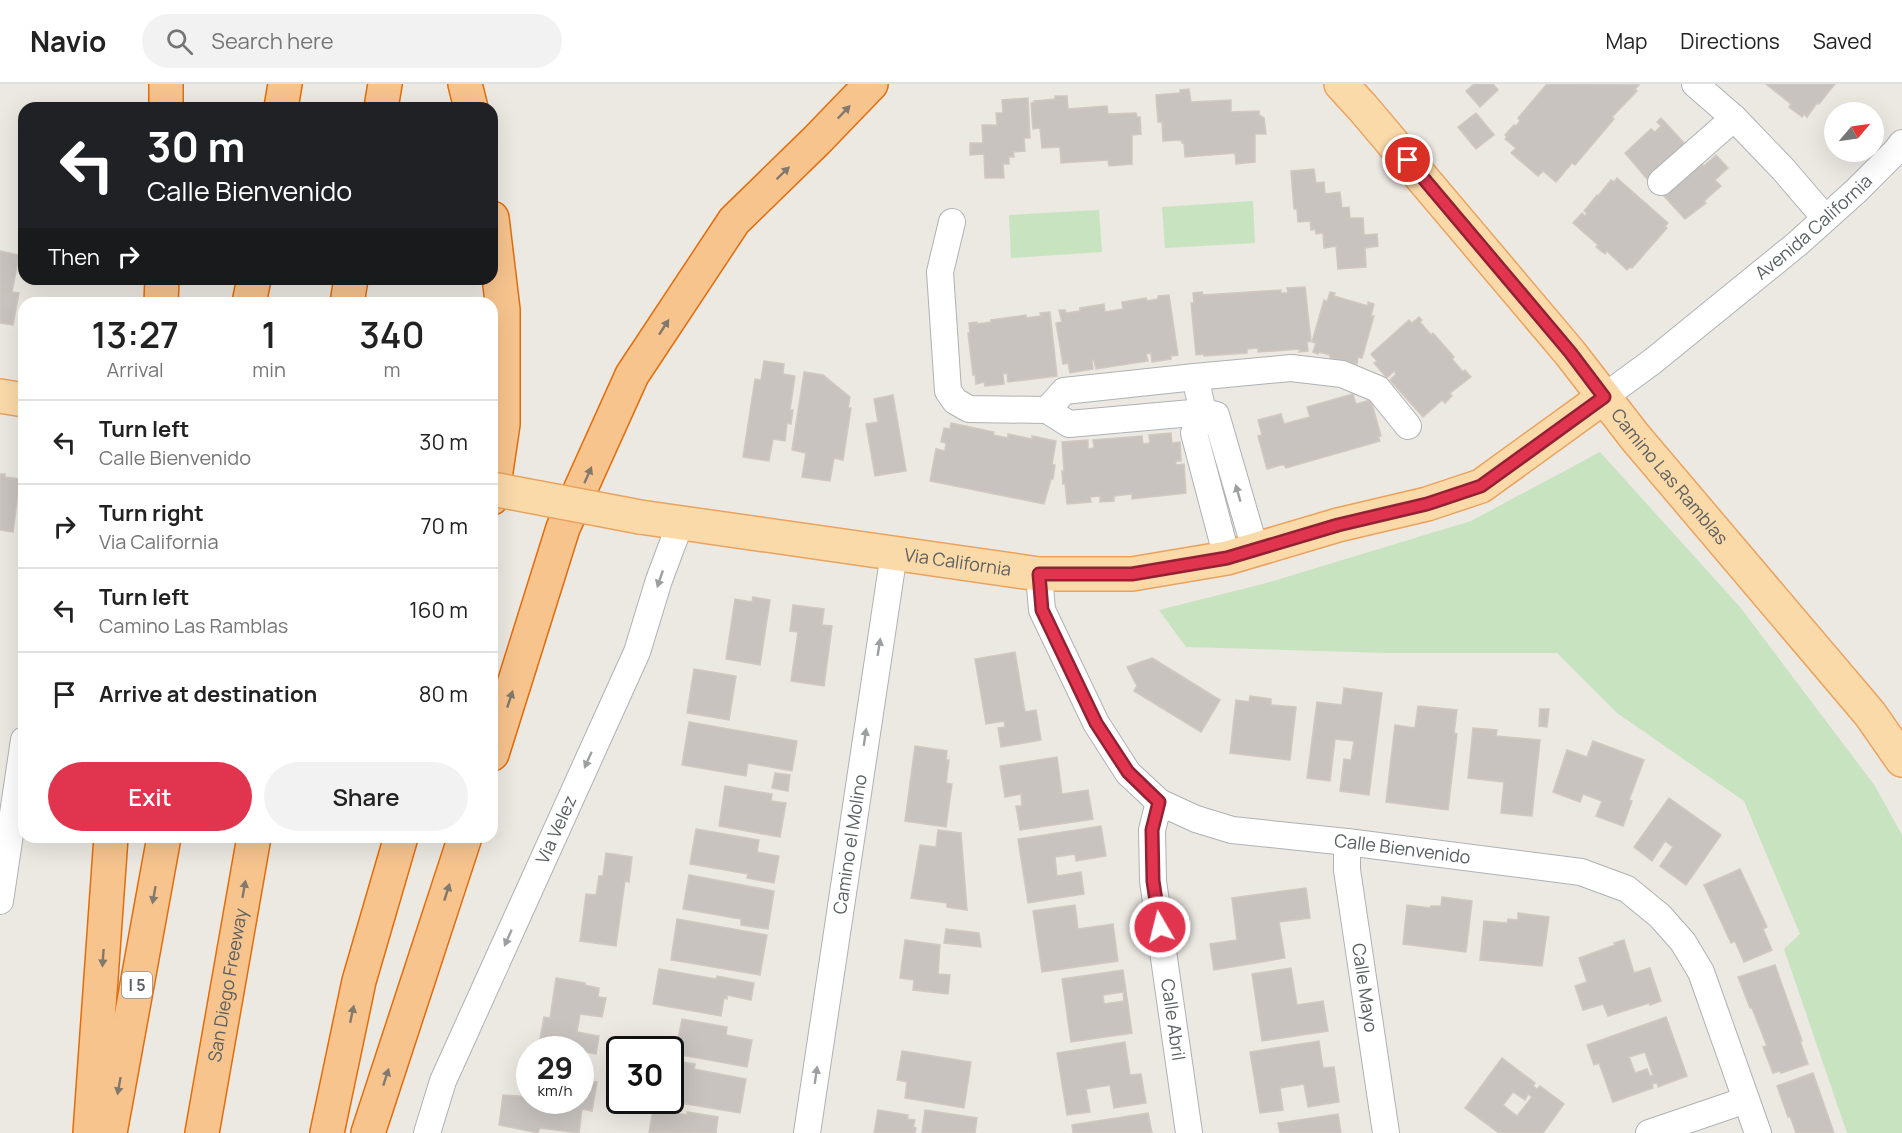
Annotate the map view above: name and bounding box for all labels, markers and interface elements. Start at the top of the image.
search box [142,14,562,68]
text: Navio [30,22,106,60]
icon: search [163,25,196,58]
text: Search here [211,26,334,56]
text: Map [1606,27,1647,55]
text: Directions [1680,27,1780,55]
text: Saved [1813,27,1872,55]
north arrow [1824,102,1884,162]
map controls [1824,102,1884,162]
one-way arrow [837,106,851,120]
text: 30 m [147,117,245,175]
icon: left [48,126,126,204]
pin [1382,134,1433,185]
icon: arrive [1391,143,1424,176]
one-way arrow [776,167,790,181]
street label: Avenida California [1750,169,1877,284]
text: Calle Bienvenido [147,172,352,209]
icon: right [112,240,145,273]
text: Then [48,242,100,272]
text: 13:27 [91,310,179,359]
text: 1 [261,310,277,359]
text: 340 [359,310,425,359]
one-way arrow [659,318,670,335]
text: Arrival [107,356,164,383]
text: min [252,356,286,383]
text: m [383,356,400,383]
street label: Camino Las Ramblas [1606,403,1734,549]
text: Turn left [99,414,189,444]
icon: left [48,426,81,459]
text: 30 m [419,427,468,457]
text: Calle Bienvenido [99,444,251,471]
one-way arrow [583,466,592,483]
one-way arrow [1233,484,1242,502]
text: Turn right [99,498,204,528]
icon: right [48,510,81,543]
text: 70 m [420,511,468,541]
text: Via California [99,528,219,555]
street label: Via California [903,542,1013,581]
one-way arrow [654,570,664,588]
text: Turn left [99,582,189,612]
icon: left [48,594,81,627]
text: 160 m [409,595,468,625]
text: Camino Las Ramblas [99,612,288,639]
one-way arrow [875,638,884,657]
icon: arrive [48,678,81,711]
text: Arrive at destination [99,679,317,709]
text: 80 m [419,679,468,709]
one-way arrow [506,690,515,708]
one-way arrow [861,727,870,746]
one-way arrow [583,751,593,769]
button: Exit [48,762,252,831]
button: Share [264,762,468,831]
street label: Camino el Molino [827,773,872,916]
street label: Via Velez [530,791,582,868]
street label: Calle Bienvenido [1333,828,1472,869]
one-way arrow [240,880,249,899]
one-way arrow [442,883,452,901]
one-way arrow [149,885,158,904]
position arrow [1128,895,1192,959]
street label: San Diego Freeway [202,906,252,1064]
one-way arrow [503,929,513,947]
street label: Calle Mayo [1347,941,1384,1034]
one-way arrow [98,949,108,968]
road number: I 5 [122,972,152,998]
street label: Calle Abril [1156,977,1192,1062]
one-way arrow [348,1004,357,1023]
speed limit sign: 30 [606,1036,684,1114]
text: 29 [537,1047,573,1088]
one-way arrow [811,1066,820,1085]
one-way arrow [381,1068,391,1086]
one-way arrow [114,1077,123,1096]
text: km/h [538,1080,572,1101]

